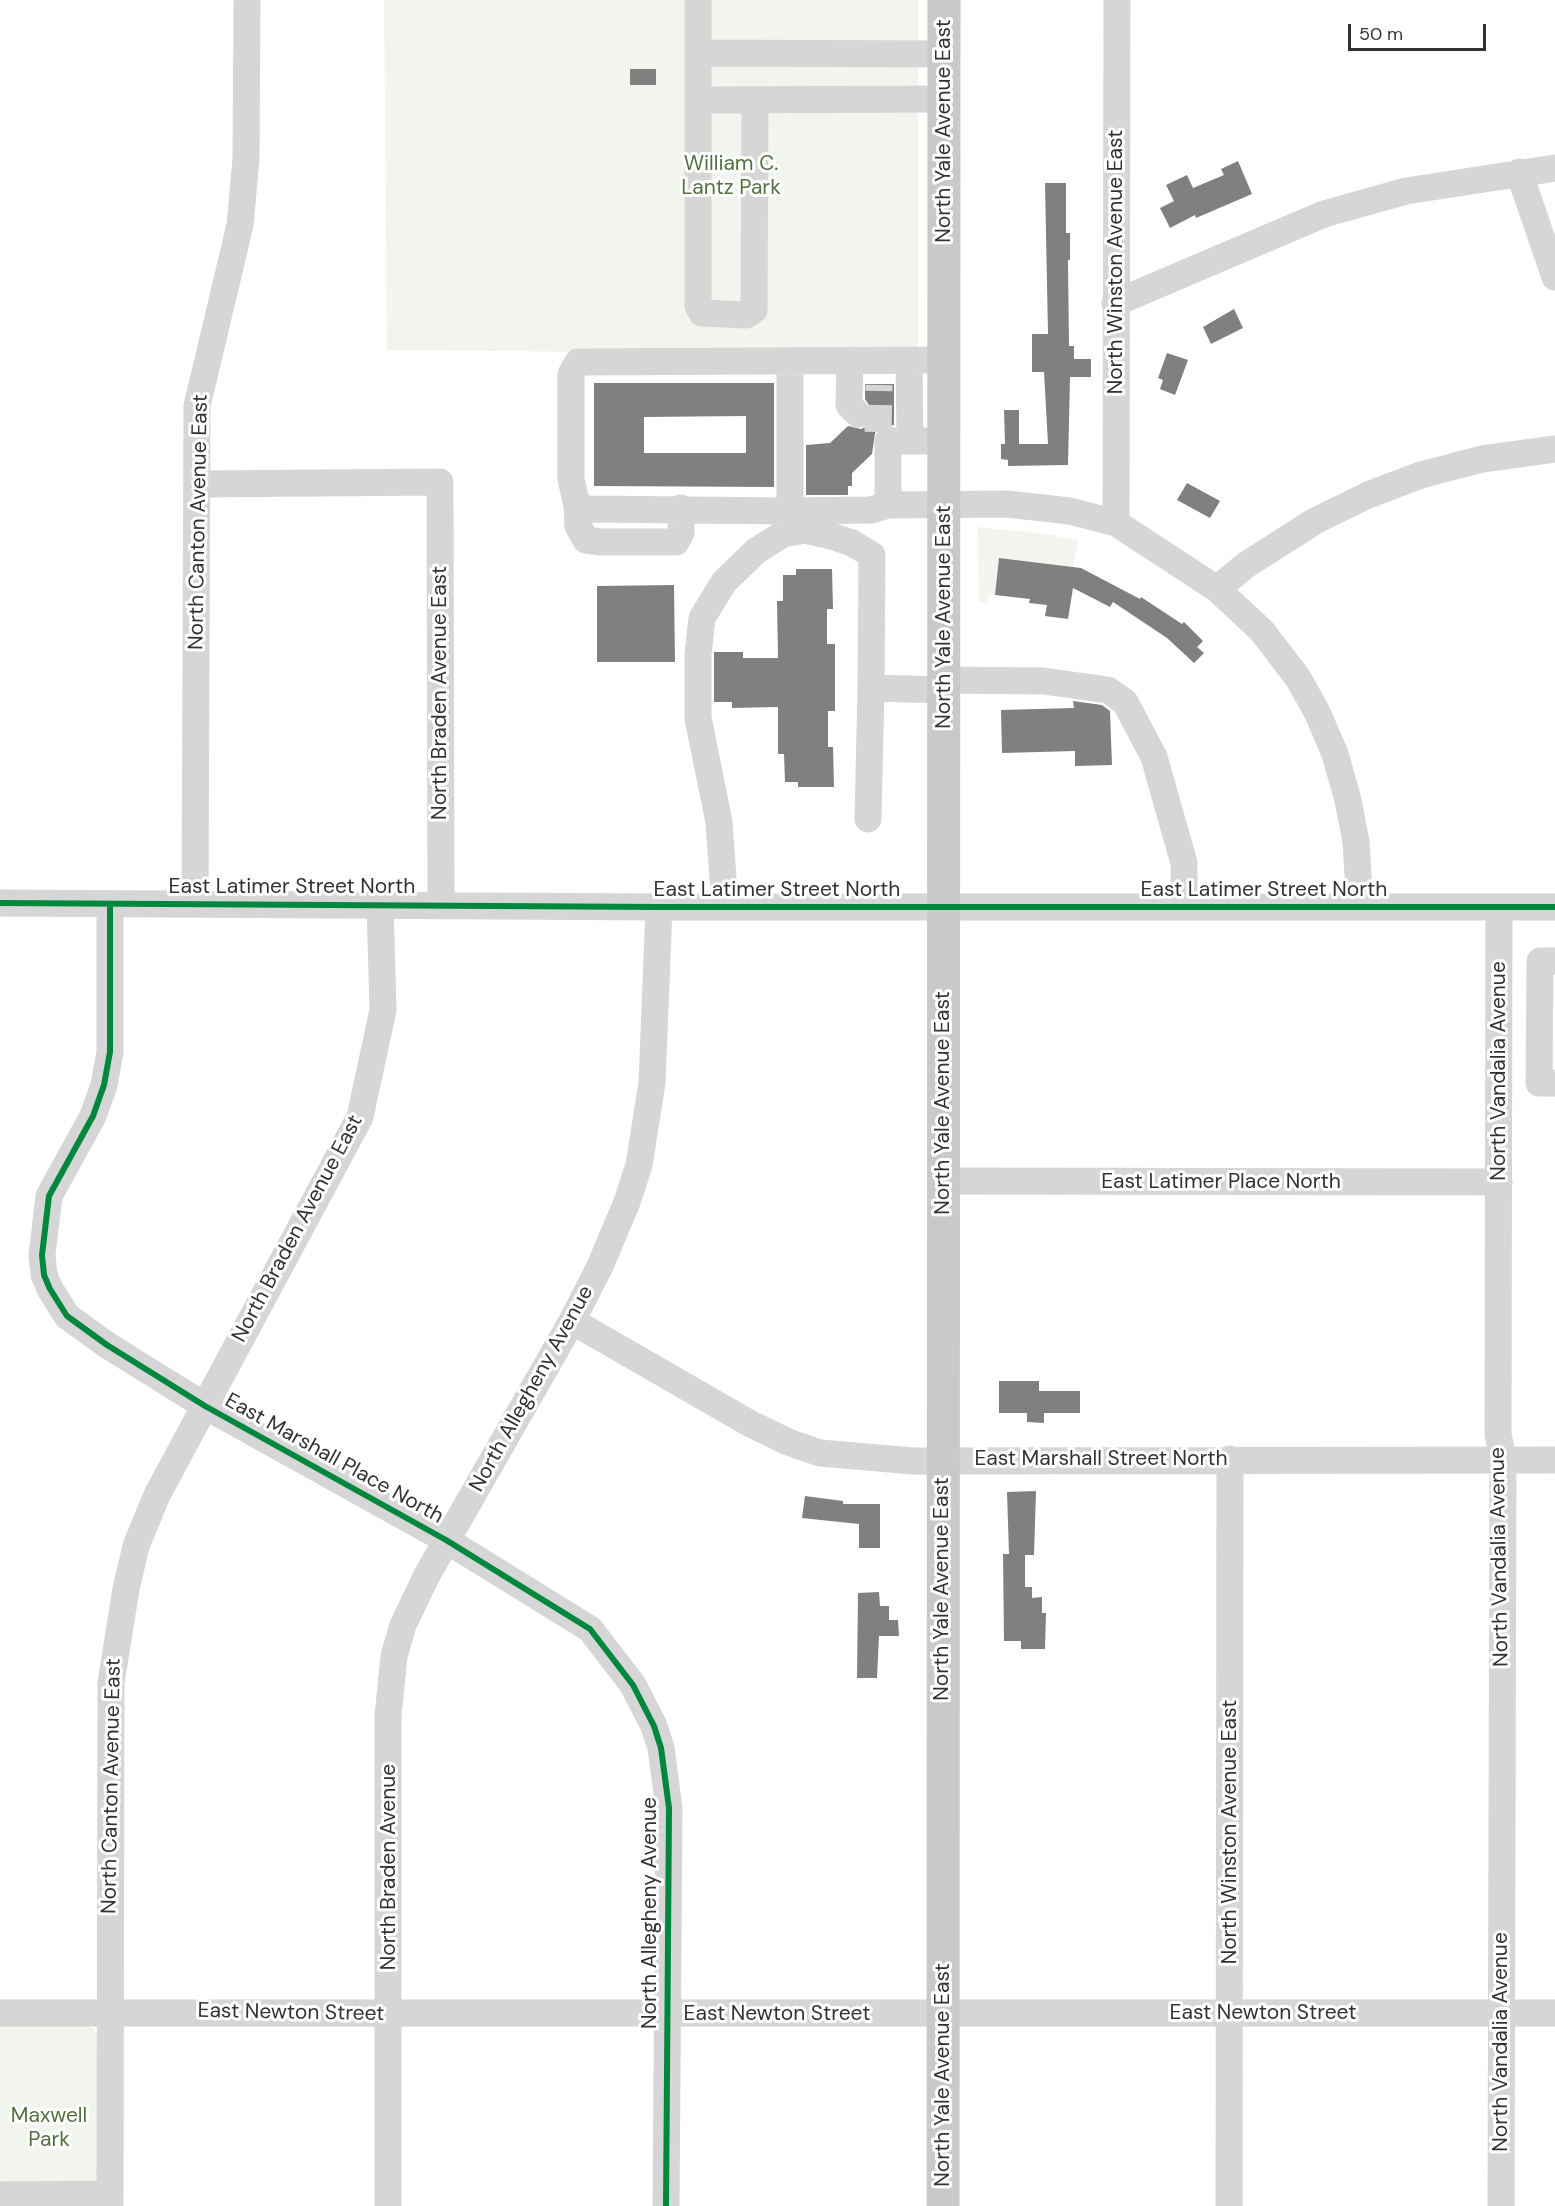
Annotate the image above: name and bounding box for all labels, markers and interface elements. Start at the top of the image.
scale bar [1351,12,1489,50]
street label: North Yale Avenue East [931,19,957,243]
text: 50 m [1359,22,1403,46]
street label: North Winston Avenue East [1103,130,1129,394]
park label: William C. Lantz Park [681,151,781,201]
street label: North Canton Avenue East [184,394,214,650]
street label: North Yale Avenue East [931,505,957,729]
street label: North Braden Avenue East [427,566,453,820]
street label: East Latimer Street North [169,874,415,900]
street label: East Latimer Street North [654,877,900,903]
street label: East Latimer Street North [1141,877,1387,903]
street label: North Vandalia Avenue [1486,961,1512,1181]
street label: North Yale Avenue East [930,991,956,1215]
street label: North Braden Avenue East [227,1111,369,1347]
street label: East Latimer Place North [1101,1169,1341,1195]
street label: North Allegheny Avenue [465,1281,599,1497]
street label: East Marshall Place North [220,1388,448,1530]
street label: East Marshall Street North [974,1446,1228,1472]
street label: North Vandalia Avenue [1485,1447,1515,1667]
street label: North Yale Avenue East [929,1477,955,1701]
street label: North Canton Avenue East [97,1658,127,1914]
street label: North Winston Avenue East [1217,1700,1243,1964]
street label: North Braden Avenue [376,1764,402,1970]
street label: North Allegheny Avenue [637,1797,663,2029]
street label: North Vandalia Avenue [1488,1932,1514,2152]
street label: North Yale Avenue East [930,1963,956,2187]
street label: East Newton Street [197,1999,385,2027]
street label: East Newton Street [1170,2000,1356,2026]
street label: East Newton Street [684,2001,870,2027]
park label: Maxwell Park [11,2103,87,2153]

